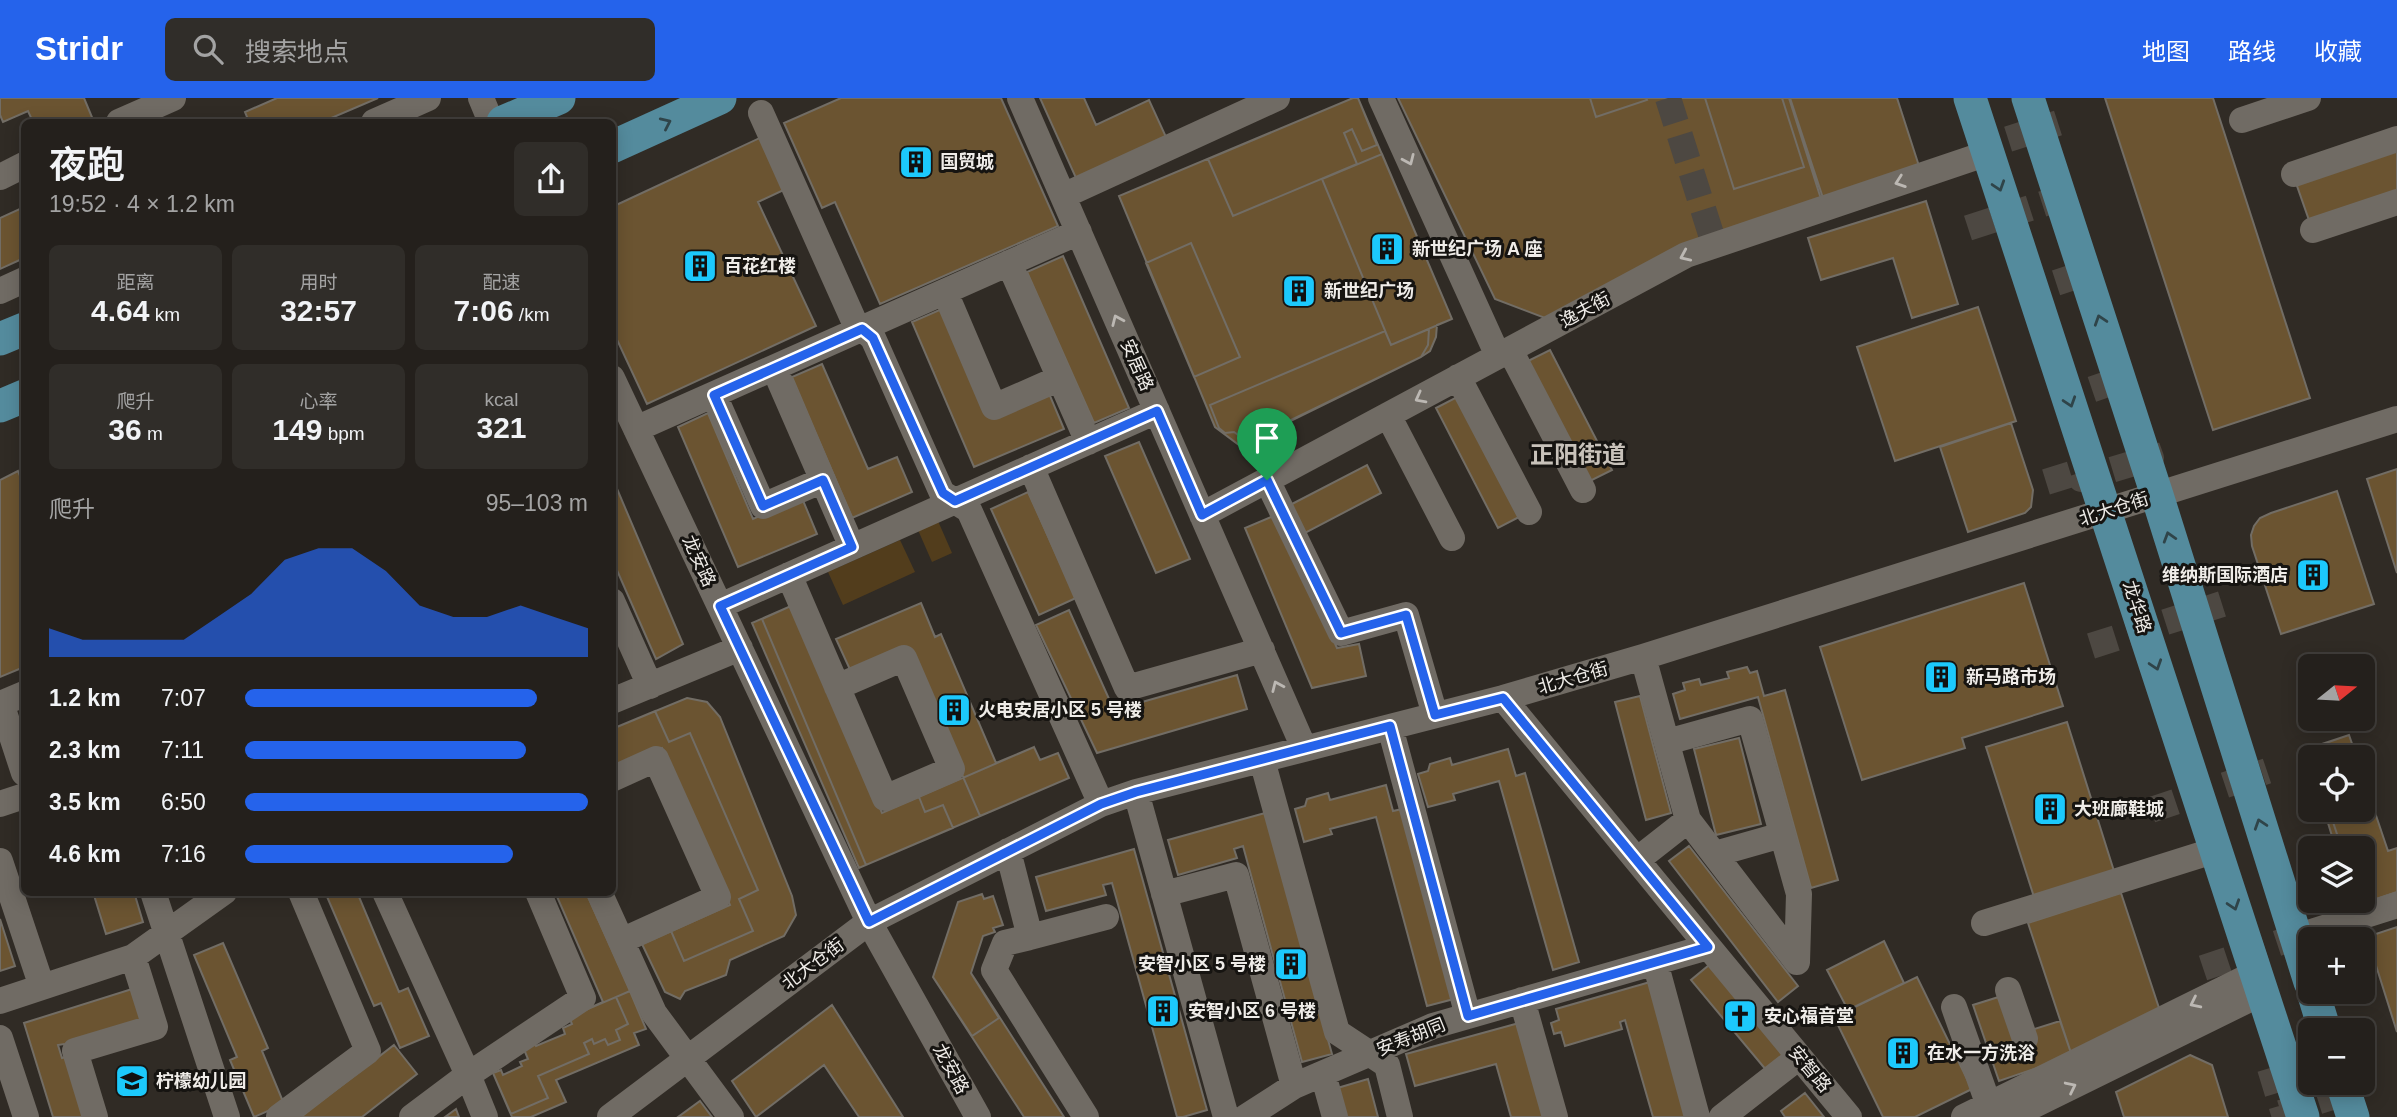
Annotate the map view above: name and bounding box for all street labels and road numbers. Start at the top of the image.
street label: 逸夫街 [1556,288,1614,332]
street label: 安居路 [1117,336,1157,394]
street label: 北大仓街 [2077,488,2151,530]
street label: 龙安路 [679,532,719,590]
street label: 龙华路 [2119,578,2155,636]
street label: 北大仓街 [1536,658,1610,698]
street label: 北大仓街 [778,934,848,994]
street label: 安寿胡同 [1374,1014,1448,1060]
street label: 龙安路 [929,1041,973,1097]
street label: 安智路 [1785,1042,1835,1096]

